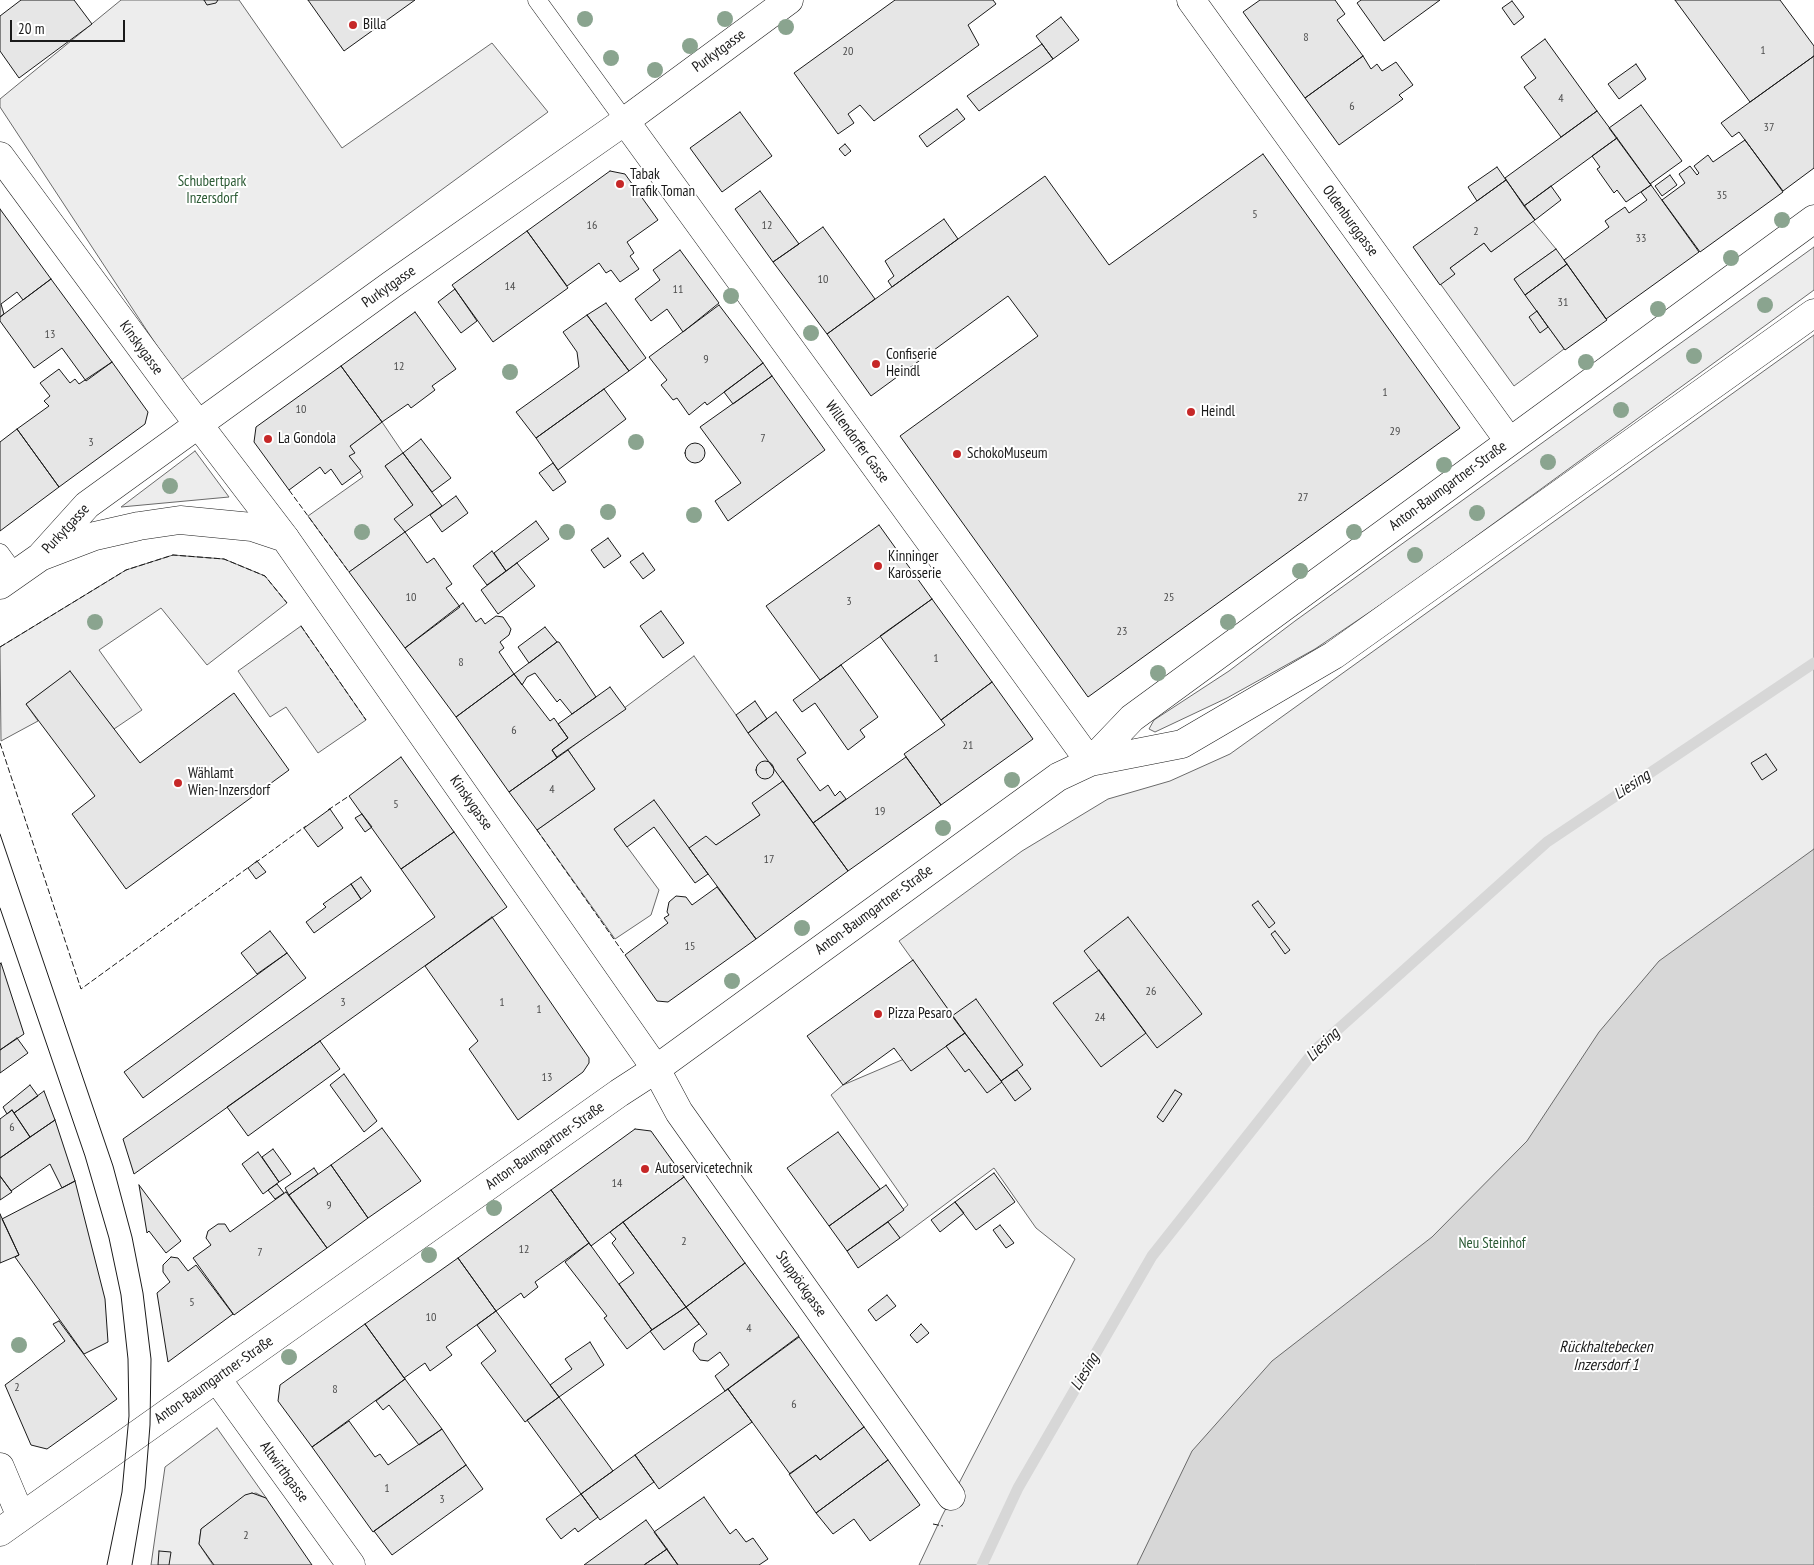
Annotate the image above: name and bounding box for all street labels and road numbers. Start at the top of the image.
street label: Purkytgasse [689,26,749,76]
street label: Oldenburggasse [1318,182,1382,260]
street label: Purkytgasse [359,262,419,312]
street label: Kinskygasse [115,317,167,379]
street label: Willendorfer Gasse [821,397,893,487]
street label: Anton-Baumgartner-Straße [1386,437,1510,535]
street label: Purkytgasse [39,500,93,558]
street label: Kinskygasse [446,772,496,834]
street label: Anton-Baumgartner-Straße [812,861,936,959]
street label: Anton-Baumgartner-Straße [482,1098,608,1194]
street label: Stuppöckgasse [772,1248,830,1320]
street label: Anton-Baumgartner-Straße [151,1332,277,1428]
street label: Altwirthgasse [256,1438,312,1506]

